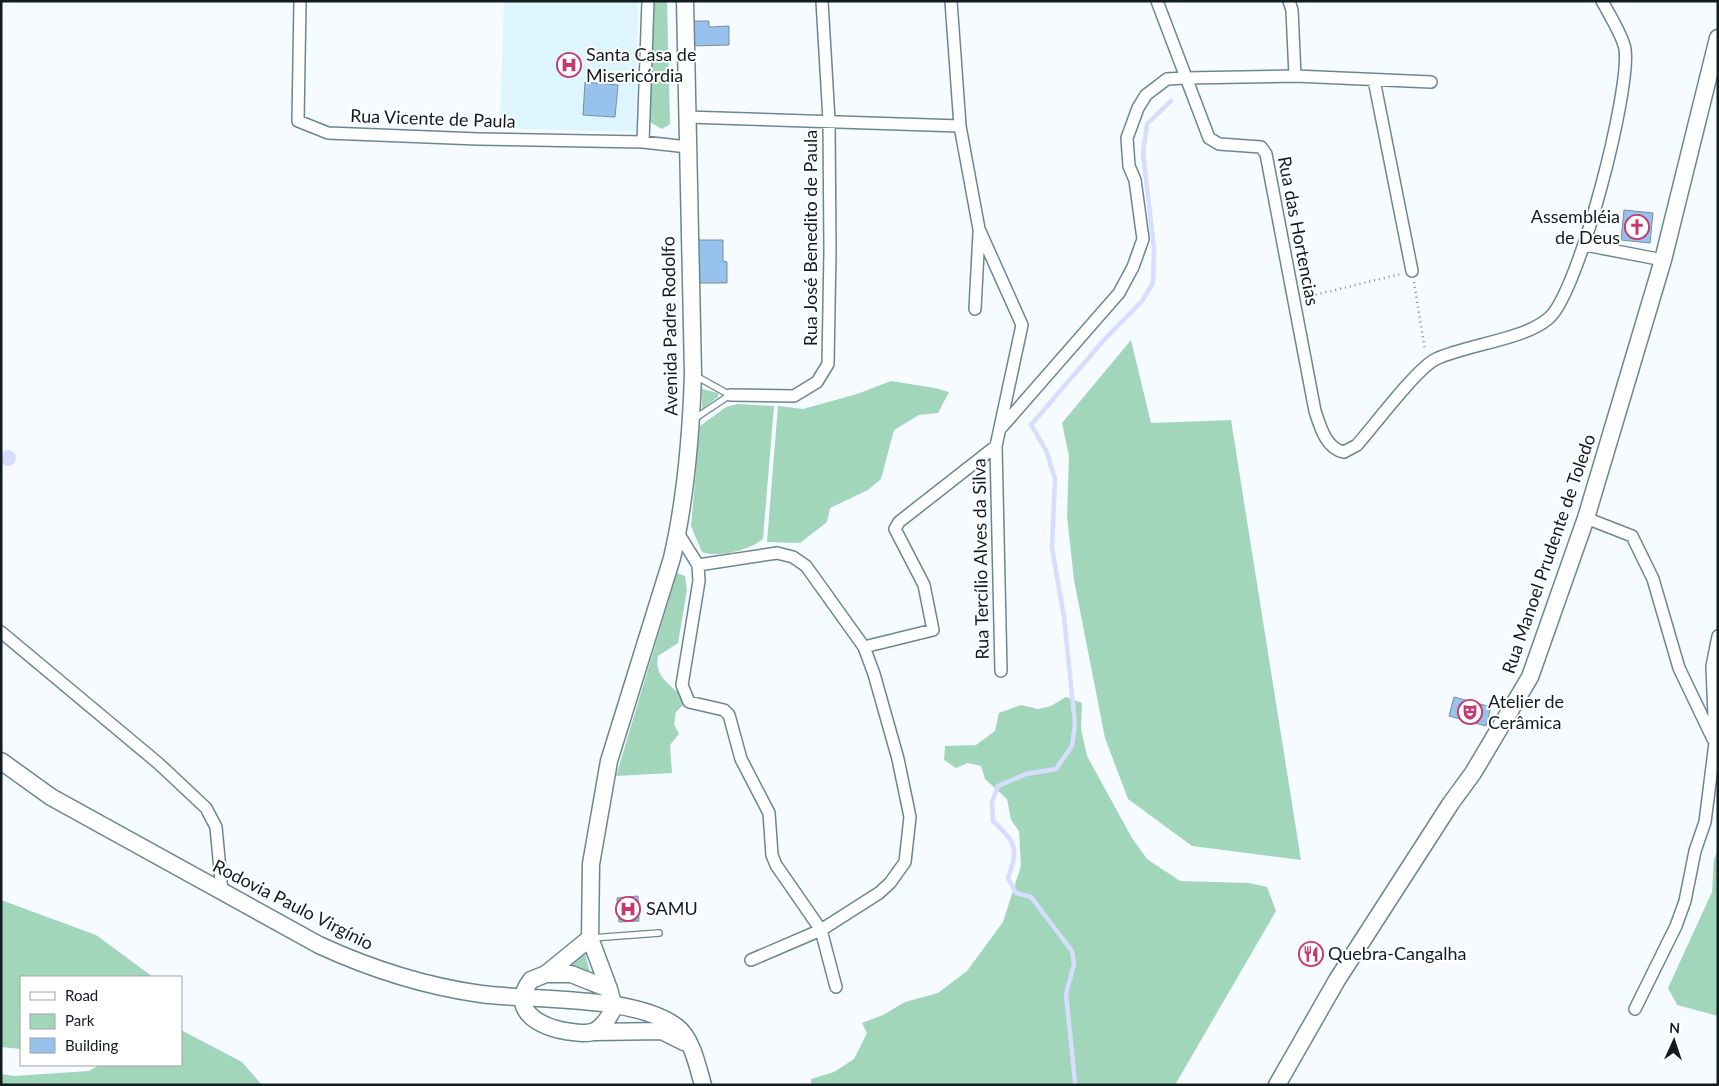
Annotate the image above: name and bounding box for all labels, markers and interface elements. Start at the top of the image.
place label: Santa Casa de Misericórdia [586,43,696,86]
hospital icon: Santa Casa de Misericórdia [556,52,582,78]
street label: Rua Vicente de Paula [350,104,516,132]
street label: Rua José Benedito de Paula [799,130,821,346]
street label: Rua das Hortencias [1274,154,1324,308]
place label: Assembléia de Deus [1531,205,1620,248]
church icon: Assembléia de Deus [1624,214,1650,240]
street label: Avenida Padre Rodolfo [656,236,682,416]
street label: Rua Manoel Prudente de Toledo [1497,431,1599,676]
street label: Rua Tercílio Alves da Silva [967,458,993,660]
place label: Atelier de Cerâmica [1488,690,1564,733]
theatre icon: Atelier de Cerâmica [1457,699,1483,725]
street label: Rodovia Paulo Virgínio [210,854,377,954]
hospital icon: SAMU [615,896,641,922]
place label: SAMU [646,897,698,919]
restaurant icon: Quebra-Cangalha [1298,941,1324,967]
place label: Quebra-Cangalha [1328,942,1467,964]
legend [20,976,182,1066]
text: Road [65,986,98,1004]
text: Park [65,1011,95,1029]
north arrow [1649,1016,1699,1066]
text: N [1669,1019,1681,1036]
text: Building [65,1036,118,1054]

